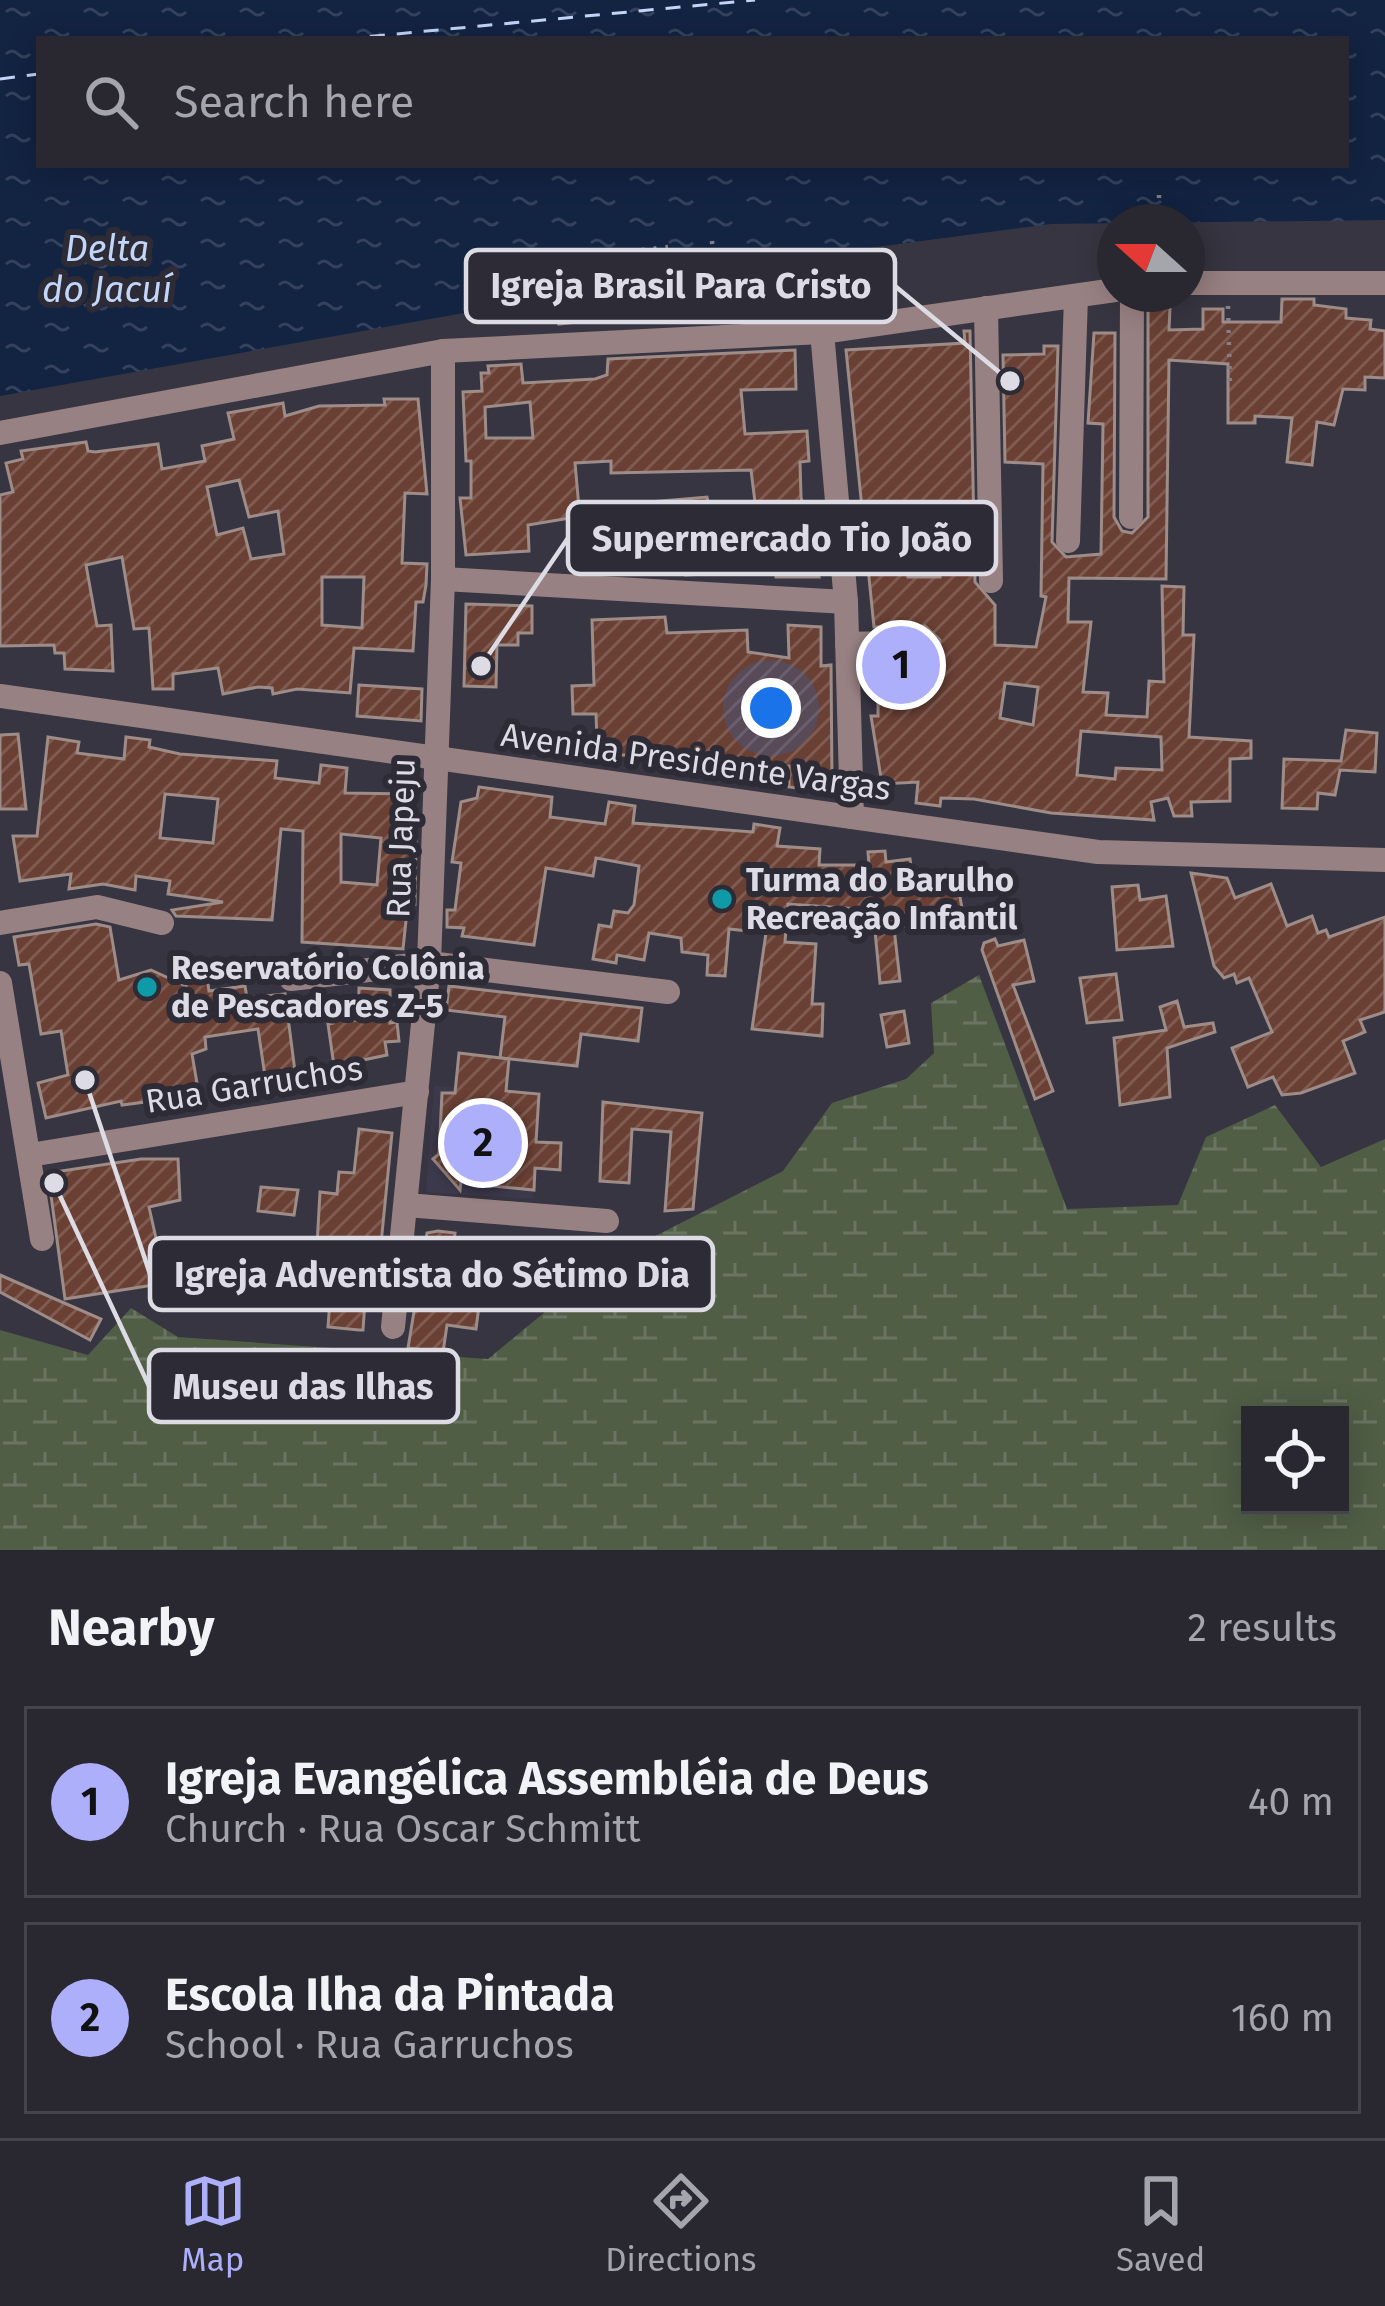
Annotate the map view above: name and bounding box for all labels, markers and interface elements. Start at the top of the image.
search box [36,36,1349,168]
icon: search [78,69,144,135]
text: Search here [174,75,414,129]
north arrow [1097,204,1205,312]
water label: Delta do Jacuí [42,227,174,312]
callout: Igreja Brasil Para Cristo [466,250,895,322]
text: Igreja Brasil Para Cristo [491,264,871,308]
callout: Supermercado Tio João [568,502,996,574]
text: Supermercado Tio João [592,517,972,561]
pin: 1 [862,620,940,710]
your location [741,678,801,738]
street label: Avenida Presidente Vargas [499,715,893,809]
street label: Rua Japeju [378,757,424,919]
place label: Turma do Barulho Recreação Infantil [746,860,1018,938]
marker: Turma do Barulho Recreação Infantil [709,886,735,912]
place label: Reservatório Colônia de Pescadores Z-5 [171,948,485,1026]
marker: Reservatório Colônia de Pescadores Z-5 [134,974,160,1000]
street label: Rua Garruchos [143,1048,365,1122]
pin: 2 [444,1098,522,1188]
callout: Igreja Adventista do Sétimo Dia [150,1238,713,1310]
text: Igreja Adventista do Sétimo Dia [174,1253,690,1297]
callout: Museu das Ilhas [149,1350,458,1422]
text: Museu das Ilhas [173,1365,433,1409]
map controls [1241,1406,1349,1514]
button: locate [1241,1406,1349,1514]
text: Nearby [48,1597,214,1659]
text: 2 results [1188,1605,1337,1651]
text: Igreja Evangélica Assembléia de Deus [165,1752,929,1806]
text: 1 [81,1779,99,1825]
text: 40 m [1248,1779,1334,1825]
text: Church · Rua Oscar Schmitt [165,1806,641,1852]
text: Escola Ilha da Pintada [165,1968,615,2022]
text: 2 [80,1995,100,2041]
text: 160 m [1231,1995,1334,2041]
text: School · Rua Garruchos [165,2022,574,2068]
tab: Map [180,2168,246,2280]
tab: Directions [605,2168,757,2280]
tab: Saved [1116,2168,1205,2280]

